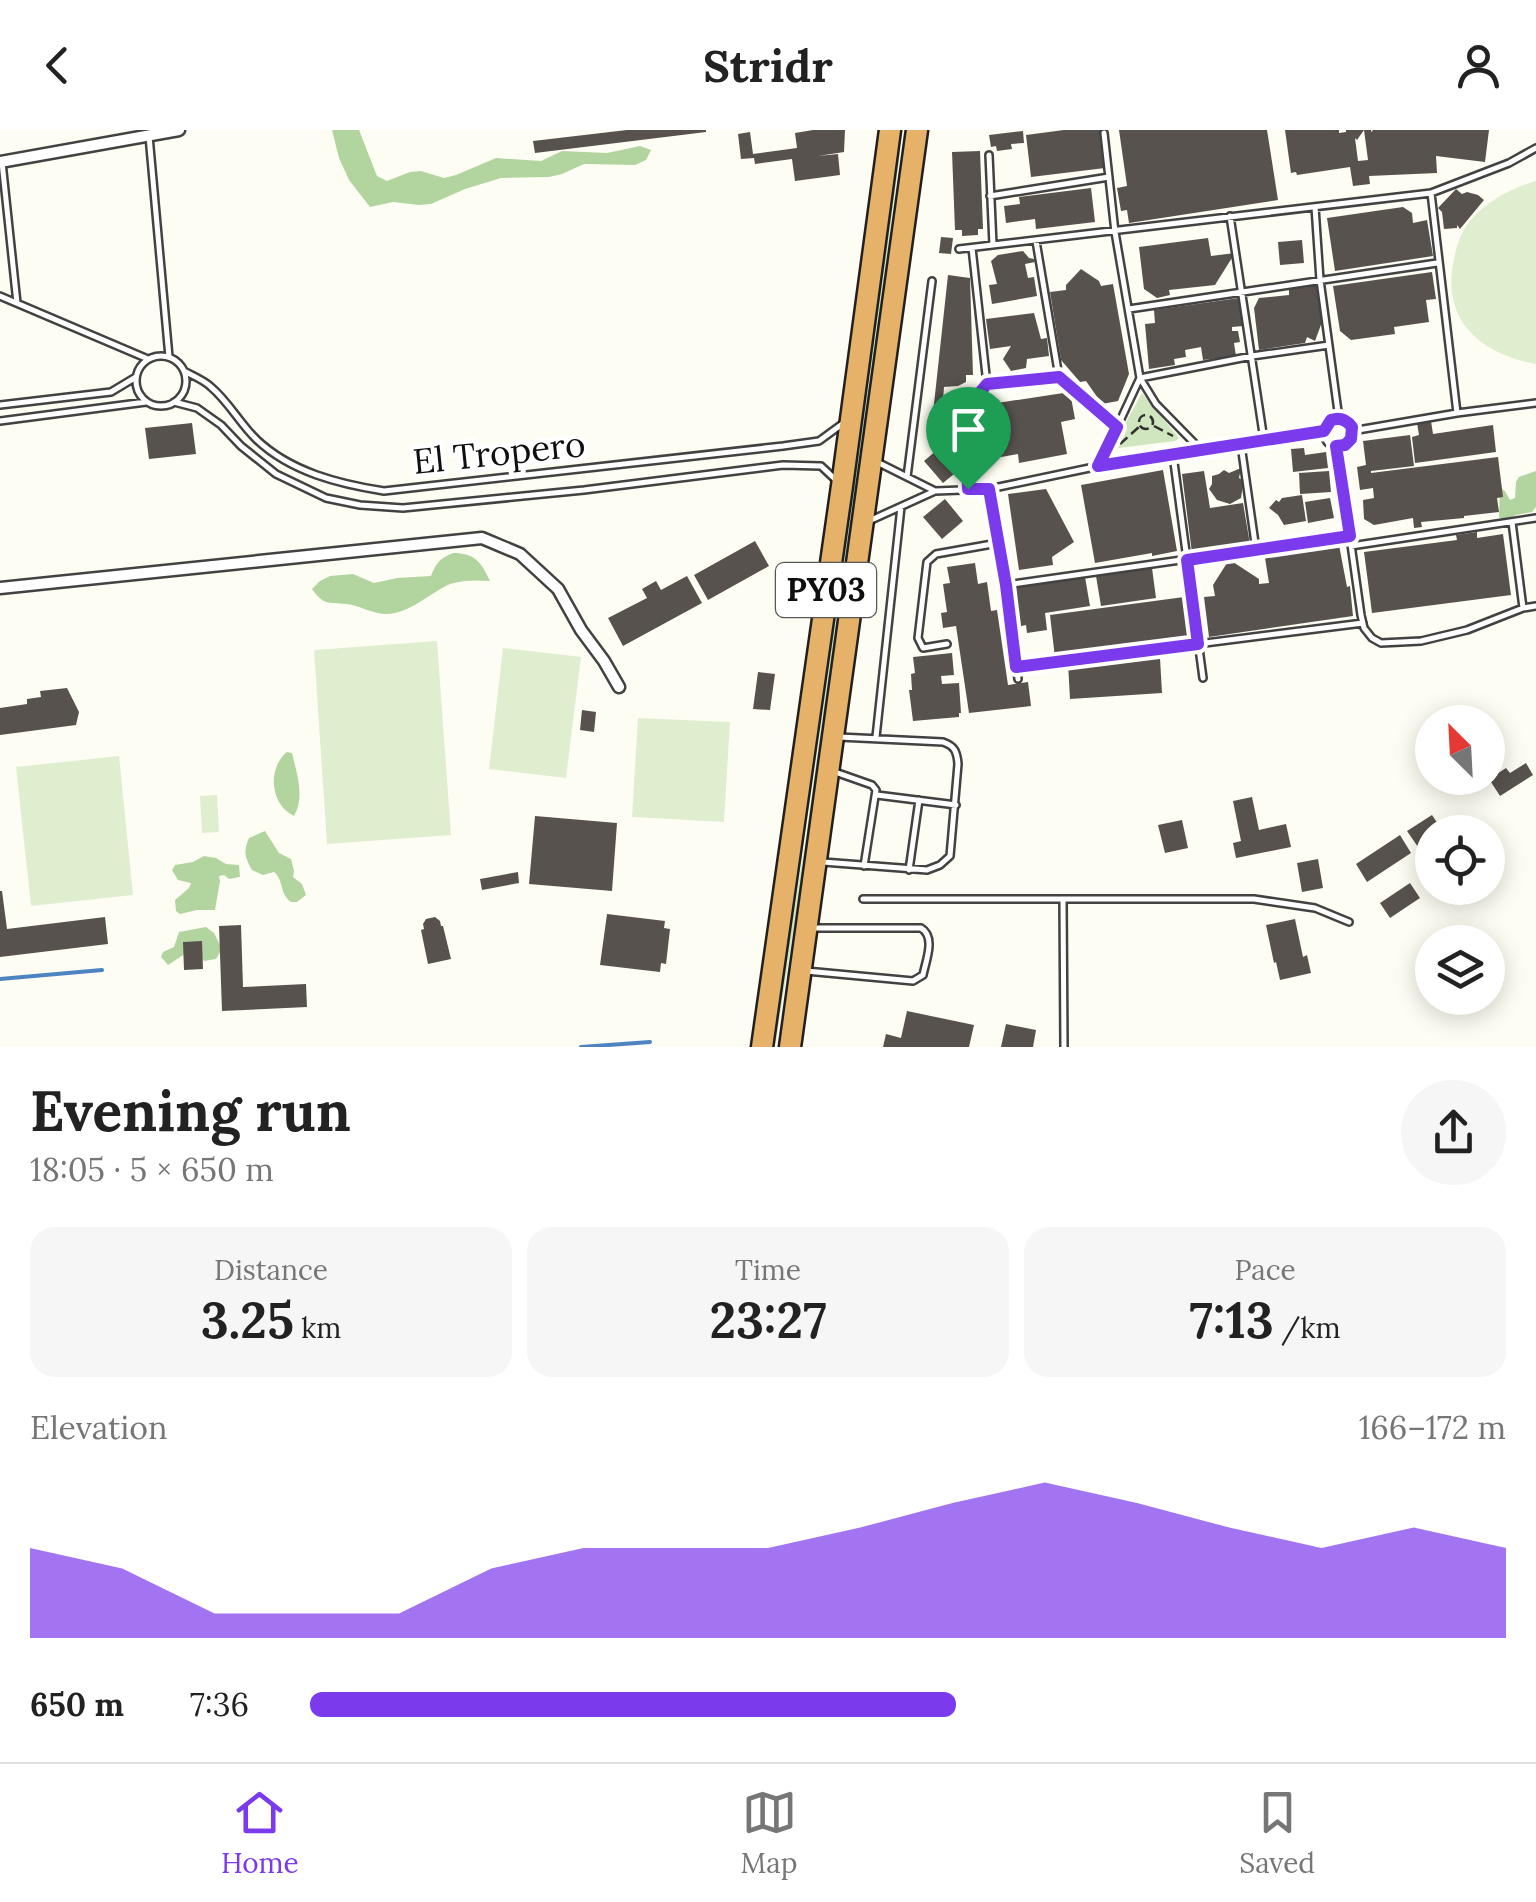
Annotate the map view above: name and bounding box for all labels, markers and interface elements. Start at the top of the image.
text: Stridr [703,37,833,94]
icon: back [30,38,85,93]
icon: person [1451,38,1506,93]
pin [926,387,1011,490]
icon: arrive [941,402,996,457]
street label: El Tropero [411,421,587,484]
road number: PY03 [776,563,876,617]
north arrow [1415,705,1505,795]
map controls [1415,705,1505,1015]
button: locate [1415,815,1505,905]
button: layers [1415,925,1505,1015]
text: Evening run [30,1076,351,1146]
button: share [1401,1080,1506,1185]
text: 18:05 · 5 × 650 m [30,1149,274,1190]
text: Distance [214,1252,328,1288]
text: Time [735,1252,801,1288]
text: Pace [1234,1252,1296,1288]
text: 3.25 [201,1288,294,1352]
text: 23:27 [709,1288,827,1352]
text: 7:13 [1189,1288,1274,1352]
text: km [294,1310,341,1346]
text: /km [1274,1310,1341,1346]
text: Elevation [30,1407,167,1448]
text: 166–172 m [1359,1407,1506,1448]
text: 650 m [30,1684,124,1725]
text: 7:36 [190,1684,249,1725]
tab: Home [221,1785,299,1881]
tab: Map [741,1785,797,1881]
tab: Saved [1239,1785,1315,1881]

